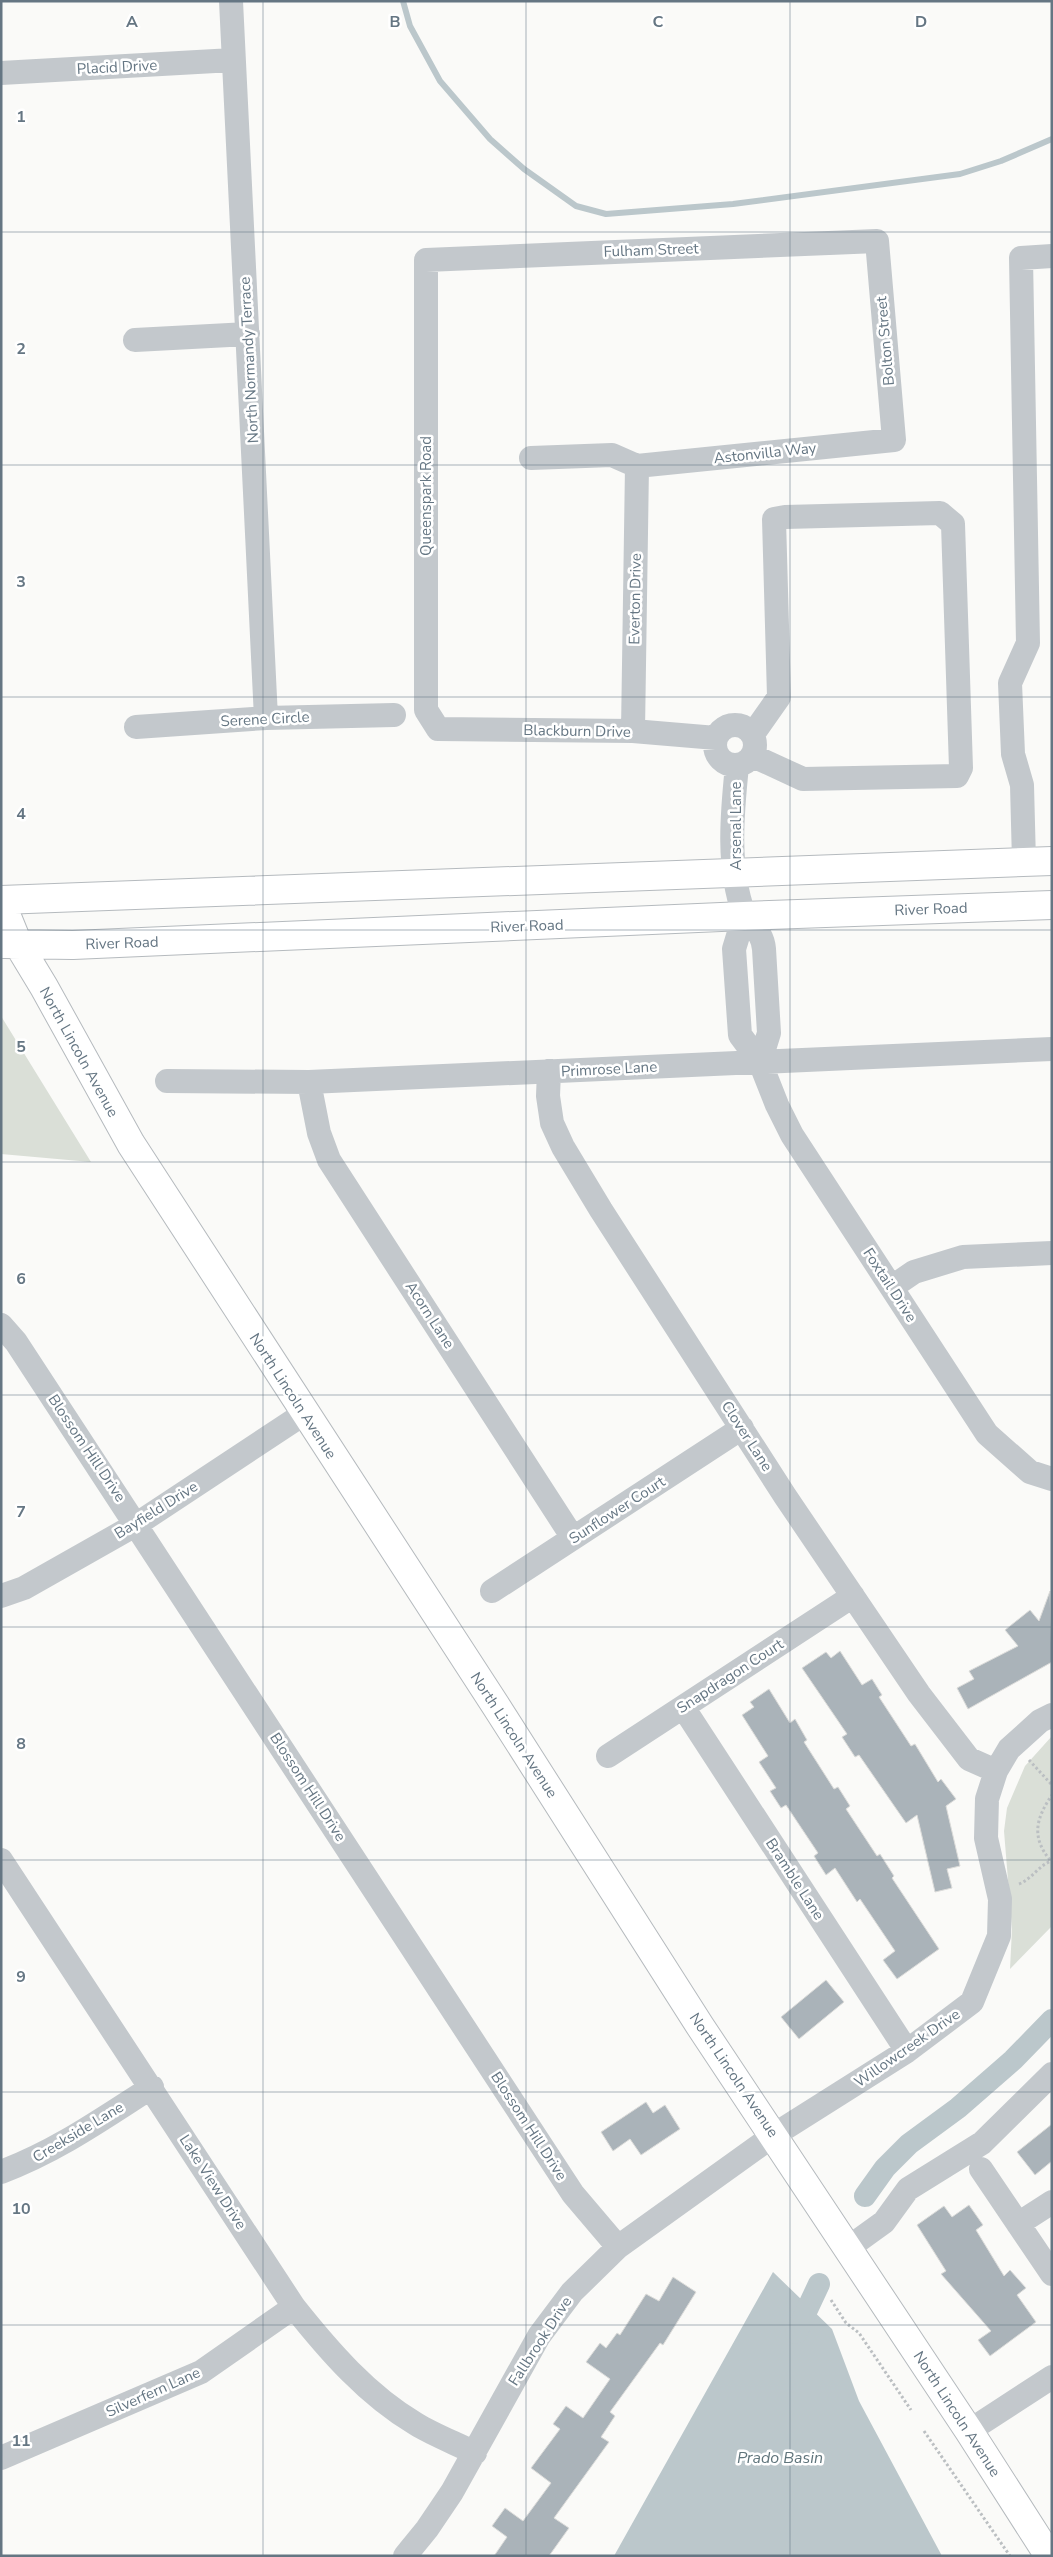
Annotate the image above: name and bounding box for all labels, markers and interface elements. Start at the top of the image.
text: A [126,11,138,33]
text: B [389,11,401,33]
text: C [653,11,664,33]
text: D [915,11,927,33]
street label: Placid Drive [76,55,158,79]
text: 1 [16,106,26,128]
street label: Fulham Street [603,238,700,262]
street label: North Normandy Terrace [235,276,263,444]
street label: Bolton Street [871,295,899,387]
text: 2 [16,338,26,360]
street label: Queenspark Road [416,436,436,556]
street label: Astonvilla Way [713,438,818,468]
street label: Everton Drive [624,553,646,645]
text: 3 [16,571,26,593]
street label: Serene Circle [220,707,310,731]
street label: Blackburn Drive [523,720,631,742]
street label: Arsenal Lane [726,782,746,870]
text: 4 [16,803,26,825]
street label: River Road [894,898,968,920]
street label: River Road [490,915,564,937]
street label: River Road [85,932,159,954]
street label: North Lincoln Avenue [35,983,123,1121]
text: 5 [16,1036,26,1058]
street label: Primrose Lane [560,1056,658,1082]
street label: Foxtail Drive [859,1244,921,1326]
text: 6 [16,1268,26,1290]
street label: Acorn Lane [401,1278,459,1352]
street label: North Lincoln Avenue [245,1329,341,1463]
street label: Blossom Hill Drive [44,1390,130,1506]
street label: Clover Lane [717,1397,777,1475]
street label: Sunflower Court [565,1471,670,1549]
street label: Bayfield Drive [111,1476,201,1544]
text: 7 [16,1501,26,1523]
street label: Snapdragon Court [673,1634,788,1718]
street label: North Lincoln Avenue [466,1668,562,1802]
street label: Blossom Hill Drive [265,1729,351,1845]
text: 8 [16,1733,26,1755]
street label: Bramble Lane [761,1834,829,1924]
text: 9 [16,1966,26,1988]
street label: Willowcreek Drive [850,2004,964,2092]
street label: North Lincoln Avenue [685,2009,783,2141]
street label: Blossom Hill Drive [486,2068,572,2184]
street label: Creekside Lane [29,2097,127,2167]
street label: Lake View Drive [175,2131,251,2233]
text: 10 [11,2198,31,2220]
street label: Fallbrook Drive [504,2293,576,2389]
street label: North Lincoln Avenue [909,2347,1005,2481]
street label: Silverfern Lane [103,2362,203,2422]
text: 11 [11,2430,31,2452]
water label: Prado Basin [737,2447,823,2469]

